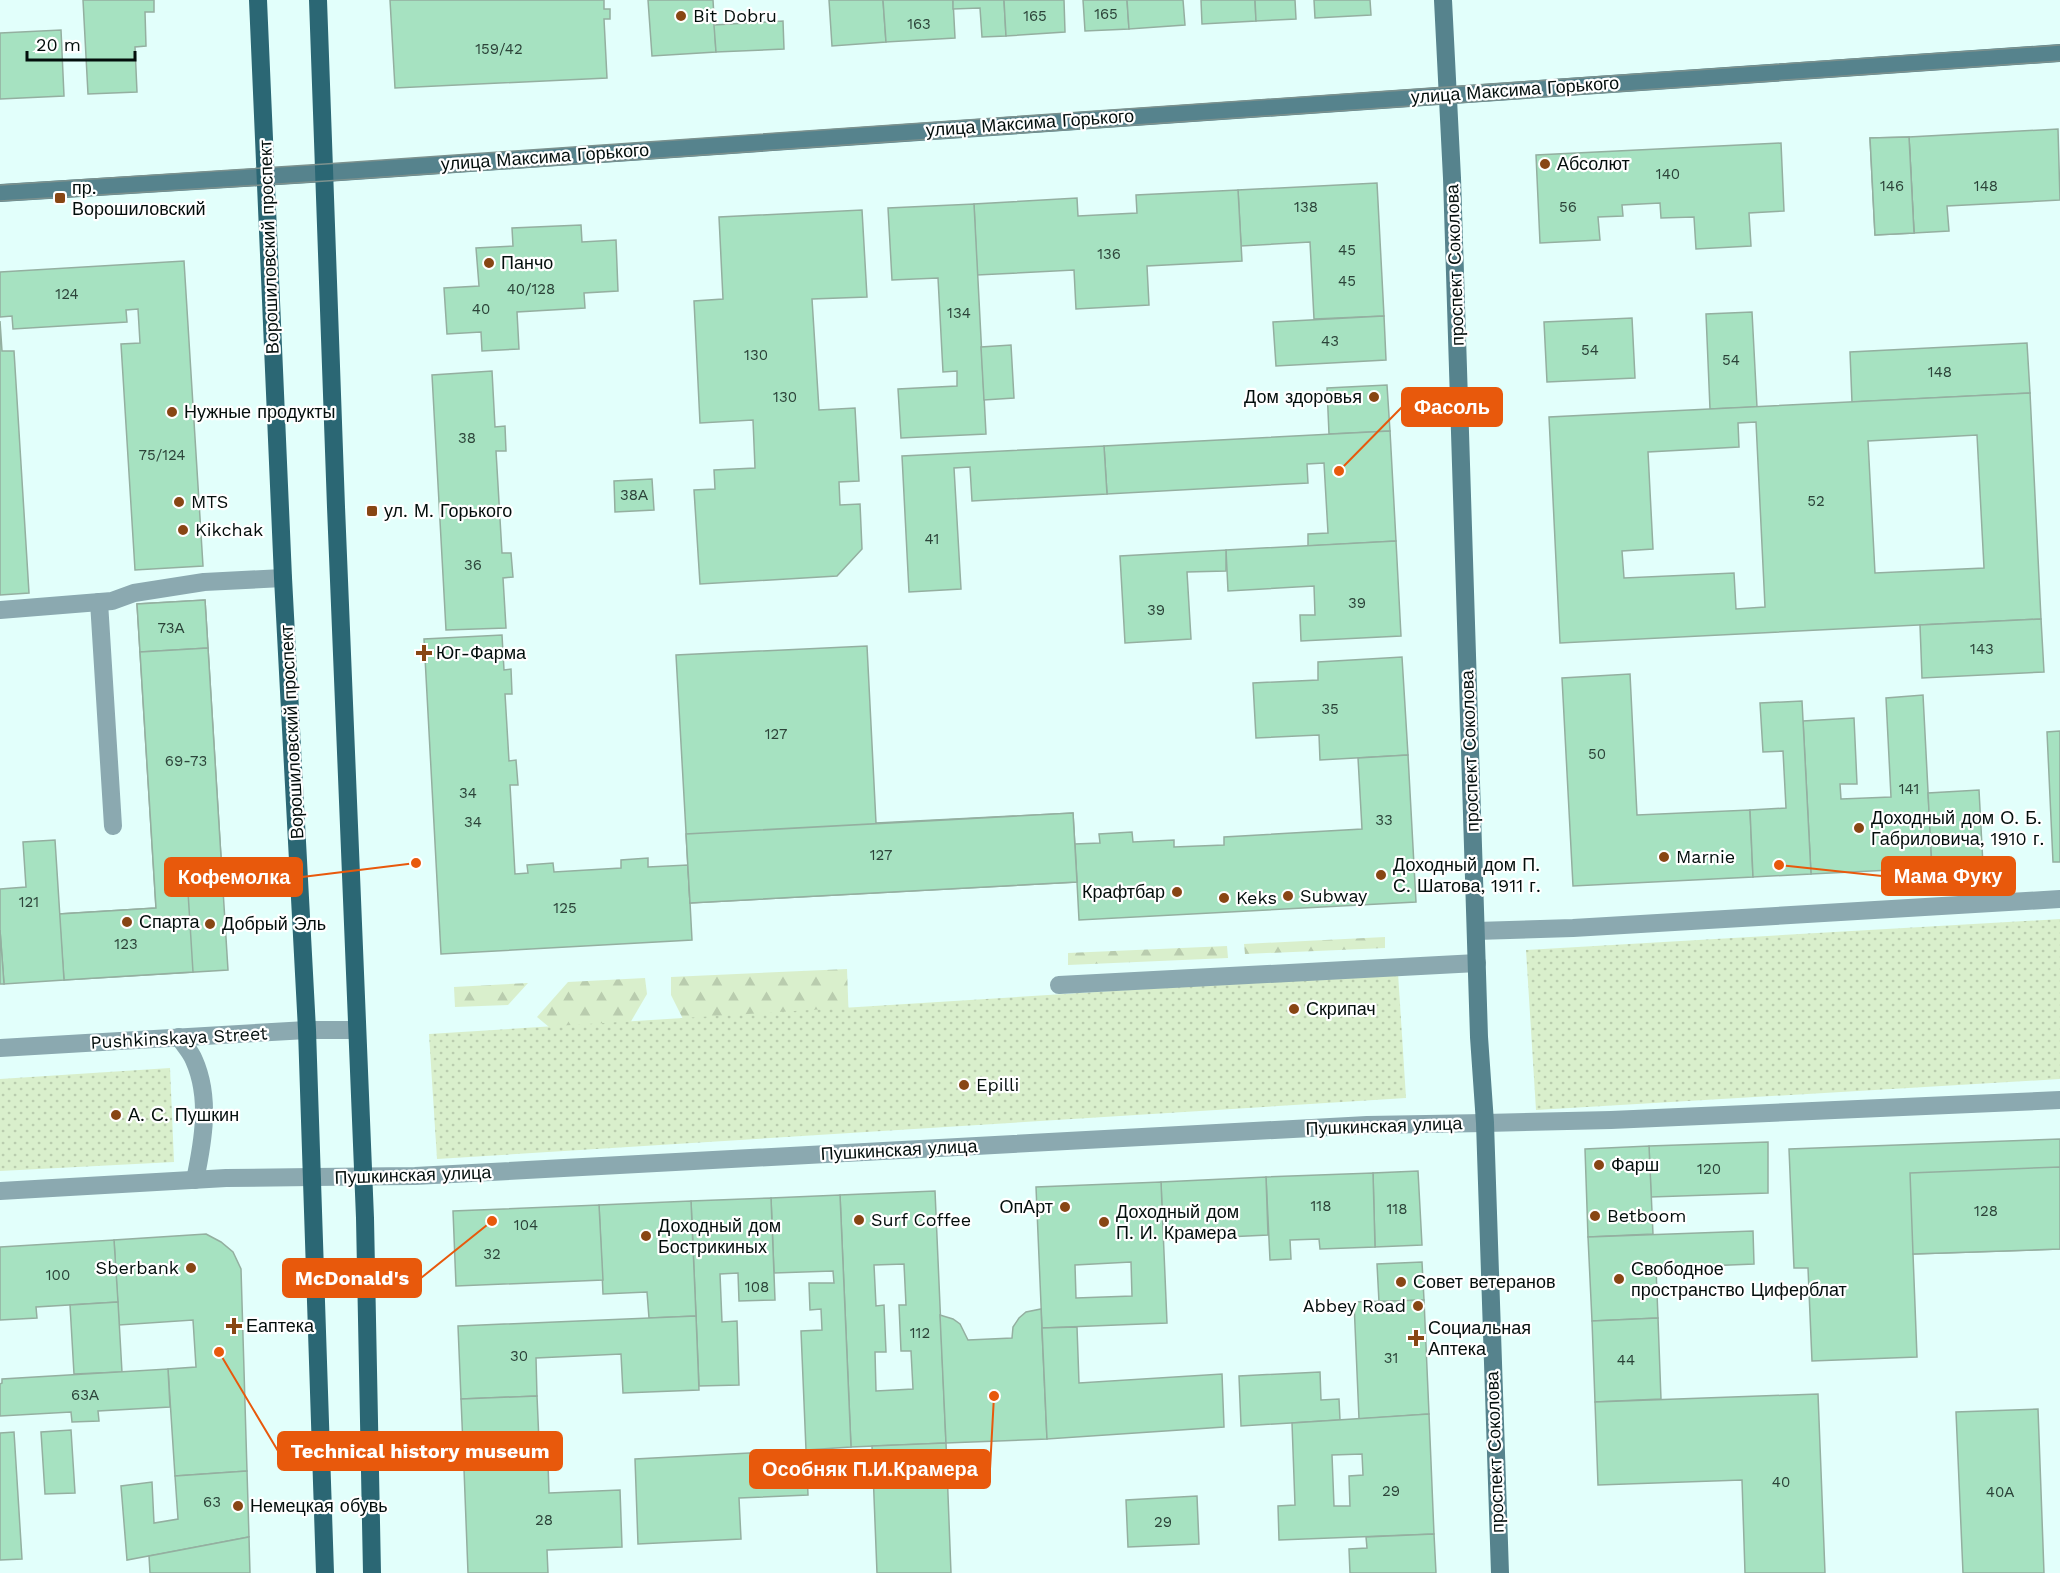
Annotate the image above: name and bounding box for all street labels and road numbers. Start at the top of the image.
street label: улица Максима Горького [1410,72,1620,107]
street label: улица Максима Горького [925,105,1135,140]
street label: Ворошиловский проспект [254,139,283,355]
street label: улица Максима Горького [440,139,650,174]
street label: проспект Соколова [1441,183,1468,346]
street label: Ворошиловский проспект [275,624,308,840]
street label: проспект Соколова [1456,669,1483,832]
street label: Pushkinskaya Street [90,1022,268,1053]
street label: Пушкинская улица [1305,1112,1464,1139]
street label: Пушкинская улица [820,1135,979,1164]
street label: Пушкинская улица [334,1161,493,1188]
street label: проспект Соколова [1481,1370,1508,1533]

